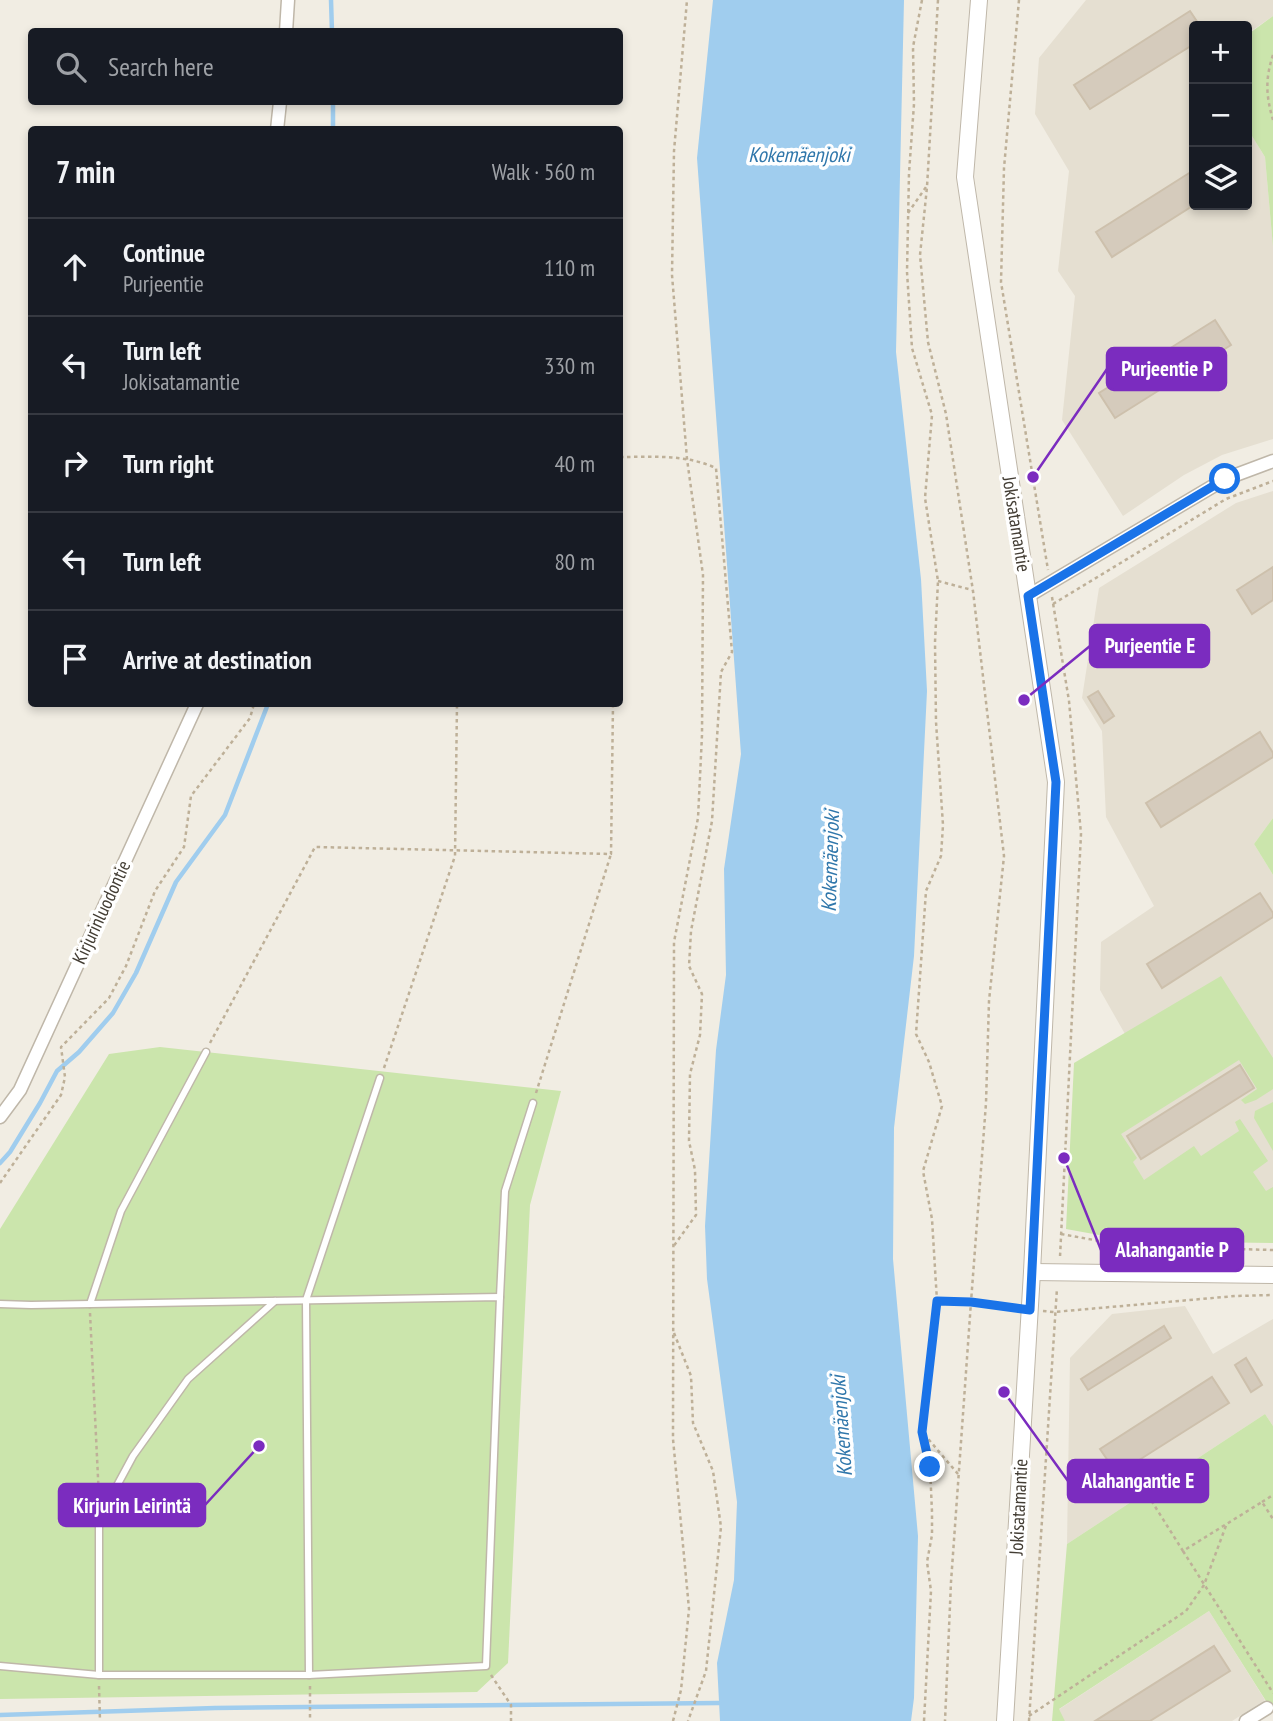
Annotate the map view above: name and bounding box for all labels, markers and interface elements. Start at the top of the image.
map controls [1189,21,1252,210]
button: + [1189,21,1252,84]
search box [28,28,623,105]
icon: search [52,48,90,86]
text: Search here [108,50,214,83]
button: − [1189,84,1252,147]
water label: Kokemäenjoki [748,141,852,168]
button: layers [1189,147,1252,210]
text: 7 min [56,152,115,191]
text: Walk · 560 m [492,157,595,186]
text: Continue [123,236,205,269]
icon: ahead [56,248,94,286]
text: 110 m [544,253,595,282]
text: Purjeentie [123,269,204,298]
text: Turn left [123,334,201,367]
icon: left [56,346,94,384]
callout: Purjeentie P [1107,348,1226,390]
text: 330 m [544,351,595,380]
text: Purjeentie P [1121,355,1213,382]
text: Jokisatamantie [123,367,240,396]
icon: right [56,444,94,482]
text: Turn right [123,447,214,480]
text: 40 m [554,449,595,478]
route start [1209,463,1240,494]
street label: Jokisatamantie [997,473,1036,574]
icon: left [56,542,94,580]
text: Turn left [123,545,201,578]
text: 80 m [554,547,595,576]
callout: Purjeentie E [1090,625,1209,667]
text: Purjeentie E [1105,632,1195,659]
icon: arrive [56,640,94,678]
text: Arrive at destination [123,643,312,676]
water label: Kokemäenjoki [815,807,845,912]
street label: Kirjurinluodontie [67,856,136,968]
callout: Alahangantie P [1101,1229,1243,1271]
text: Alahangantie P [1114,1236,1229,1263]
water label: Kokemäenjoki [824,1372,858,1478]
route end [914,1451,945,1482]
street label: Jokisatamantie [1003,1458,1033,1557]
callout: Alahangantie E [1068,1460,1208,1502]
text: Alahangantie E [1081,1467,1194,1494]
callout: Kirjurin Leirintä [59,1484,205,1526]
text: Kirjurin Leirintä [73,1492,191,1519]

